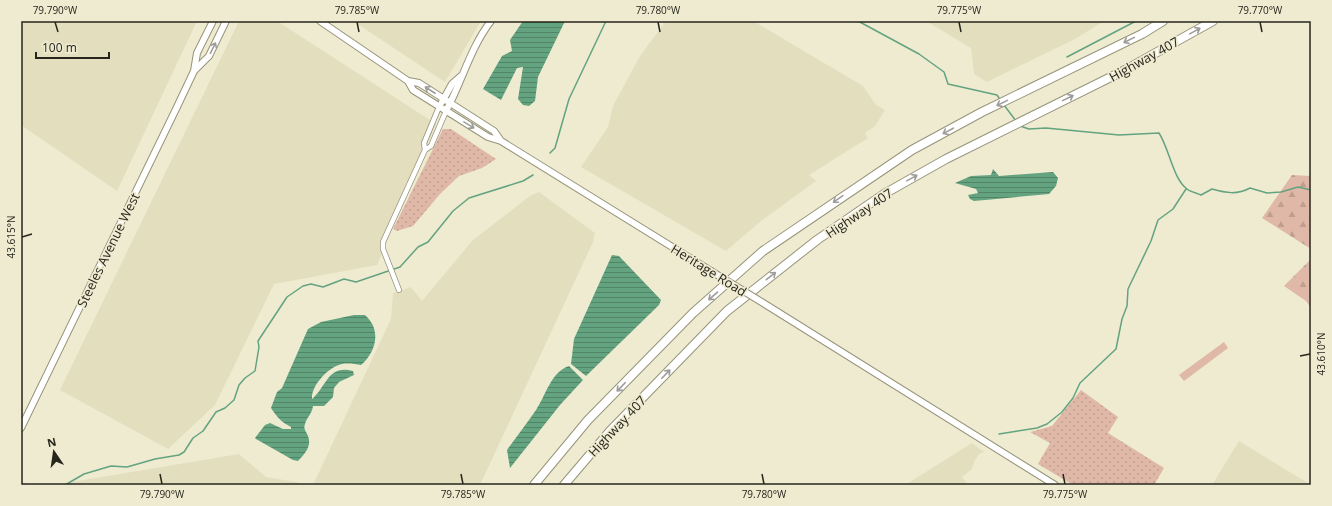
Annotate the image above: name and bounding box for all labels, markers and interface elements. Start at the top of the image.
text: 79.790°W [33,3,78,17]
text: 79.785°W [335,3,380,17]
text: 79.780°W [636,3,681,17]
text: 79.775°W [937,3,982,17]
text: 79.770°W [1238,3,1283,17]
one-way arrow [1189,26,1201,34]
street label: Highway 407 [1106,32,1182,86]
scale bar [36,34,109,60]
one-way arrow [1124,37,1136,44]
text: 100 m [42,39,77,56]
one-way arrow [210,43,217,55]
one-way arrow [425,86,436,94]
one-way arrow [1062,94,1074,102]
one-way arrow [996,100,1008,107]
one-way arrow [463,122,475,130]
one-way arrow [942,127,954,135]
one-way arrow [906,174,918,182]
street label: Highway 407 [822,184,896,242]
street label: Steeles Avenue West [72,189,144,310]
one-way arrow [832,195,843,203]
text: 43.615°N [4,215,18,259]
street label: Heritage Road [668,240,750,300]
one-way arrow [766,272,777,281]
one-way arrow [708,291,718,300]
text: 43.610°N [1314,332,1328,376]
one-way arrow [661,369,671,379]
one-way arrow [616,382,626,392]
street label: Highway 407 [584,392,650,460]
north arrow [34,432,74,472]
text: N [46,433,58,450]
text: 79.790°W [140,487,185,501]
text: 79.785°W [441,487,486,501]
text: 79.780°W [742,487,787,501]
text: 79.775°W [1043,487,1088,501]

